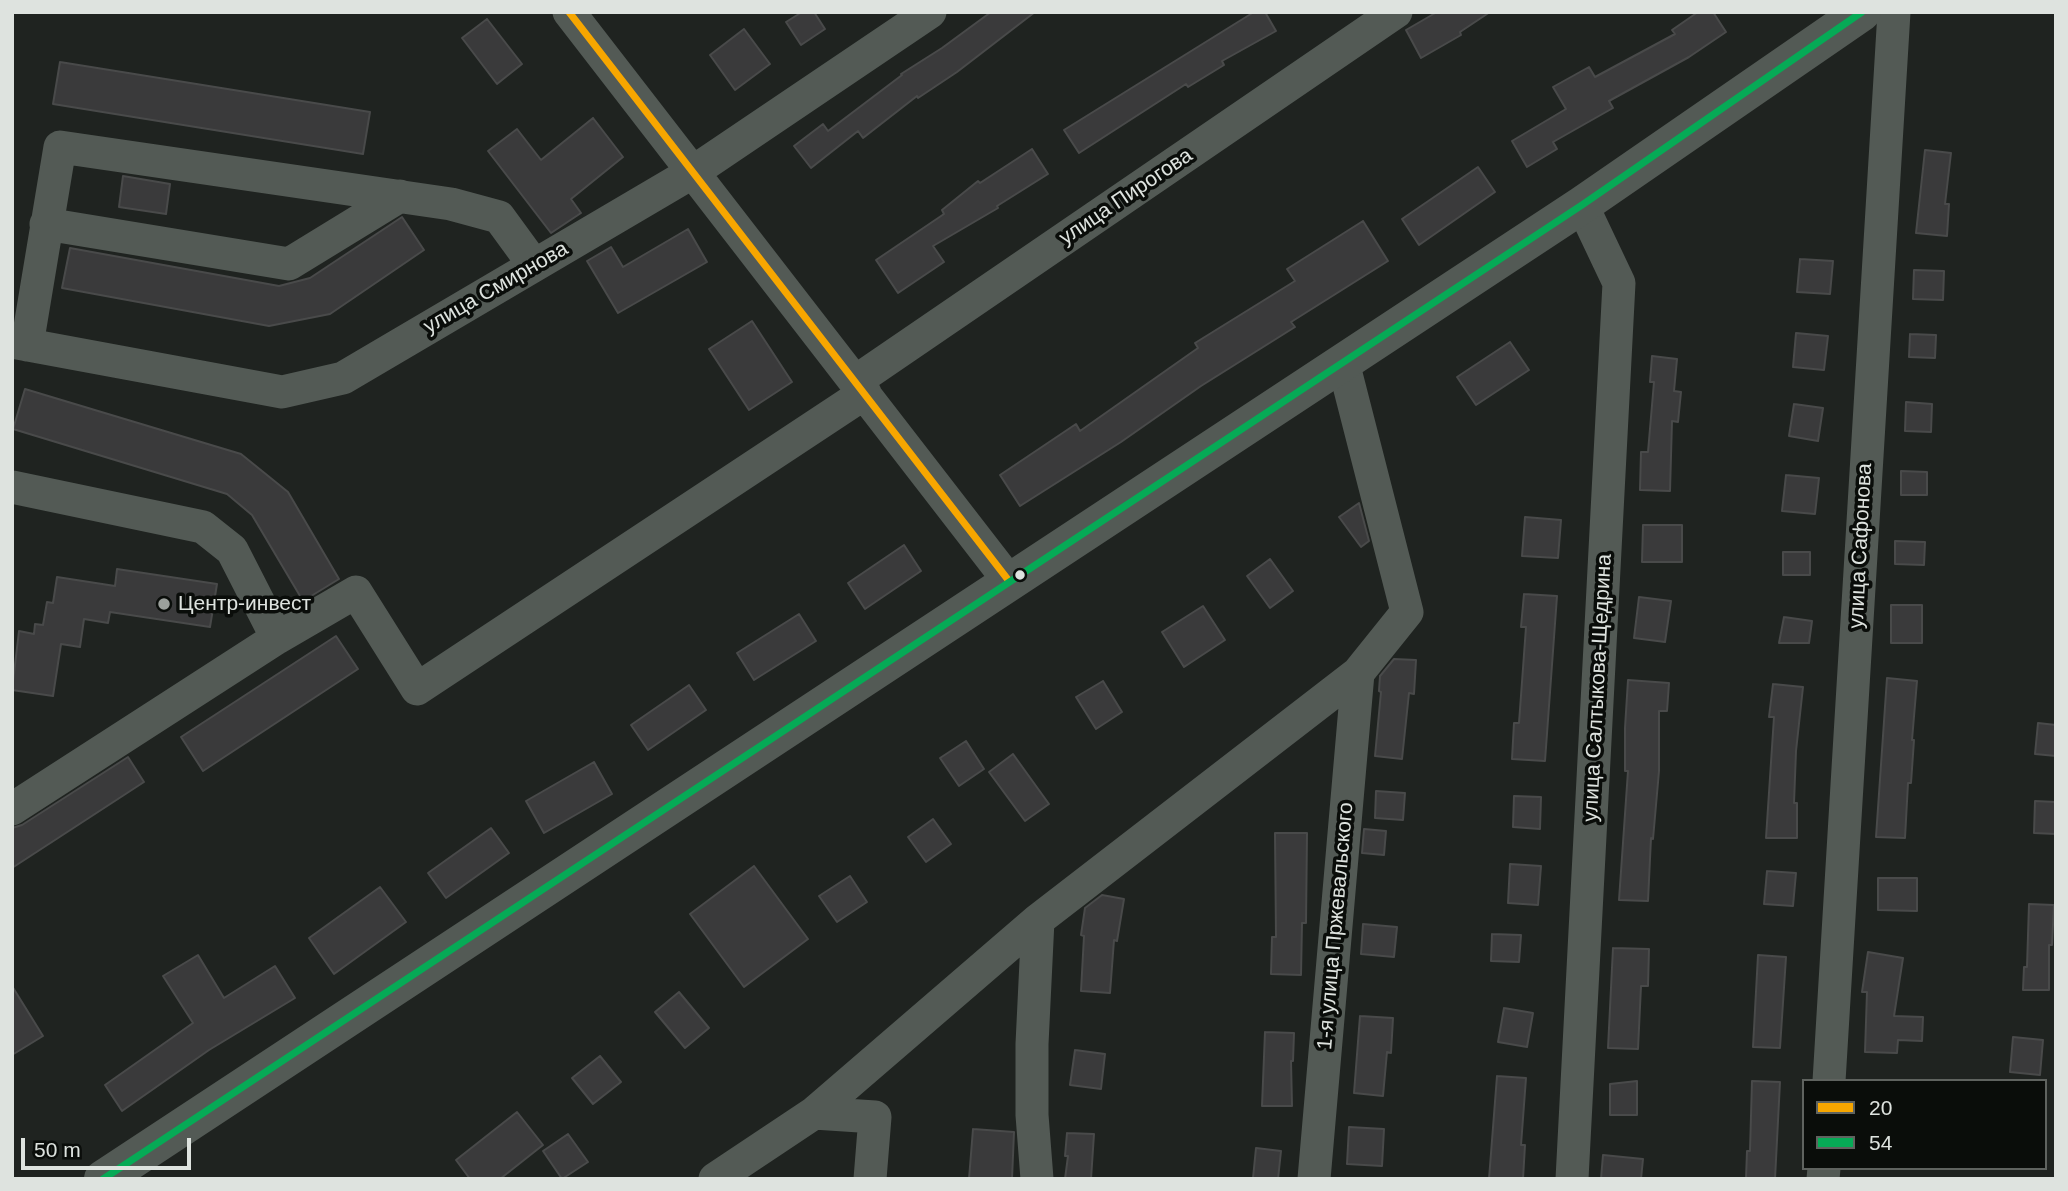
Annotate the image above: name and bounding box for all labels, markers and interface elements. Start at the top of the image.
street label: улица Пирогова [1055,143,1197,251]
street label: улица Смирнова [419,236,573,340]
street label: улица Сафонова [1844,463,1878,629]
street label: улица Салтыкова-Щедрина [1578,553,1618,823]
unlabelled marker [1013,568,1027,582]
place label: Центр-инвест [178,591,311,617]
marker: Центр-инвест [156,596,172,612]
street label: 1-я улица Пржевальского [1313,801,1359,1051]
legend [1802,1079,2047,1170]
text: 20 [1869,1096,1892,1119]
scale bar [24,1124,194,1168]
text: 54 [1869,1131,1892,1154]
text: 50 m [34,1138,81,1161]

